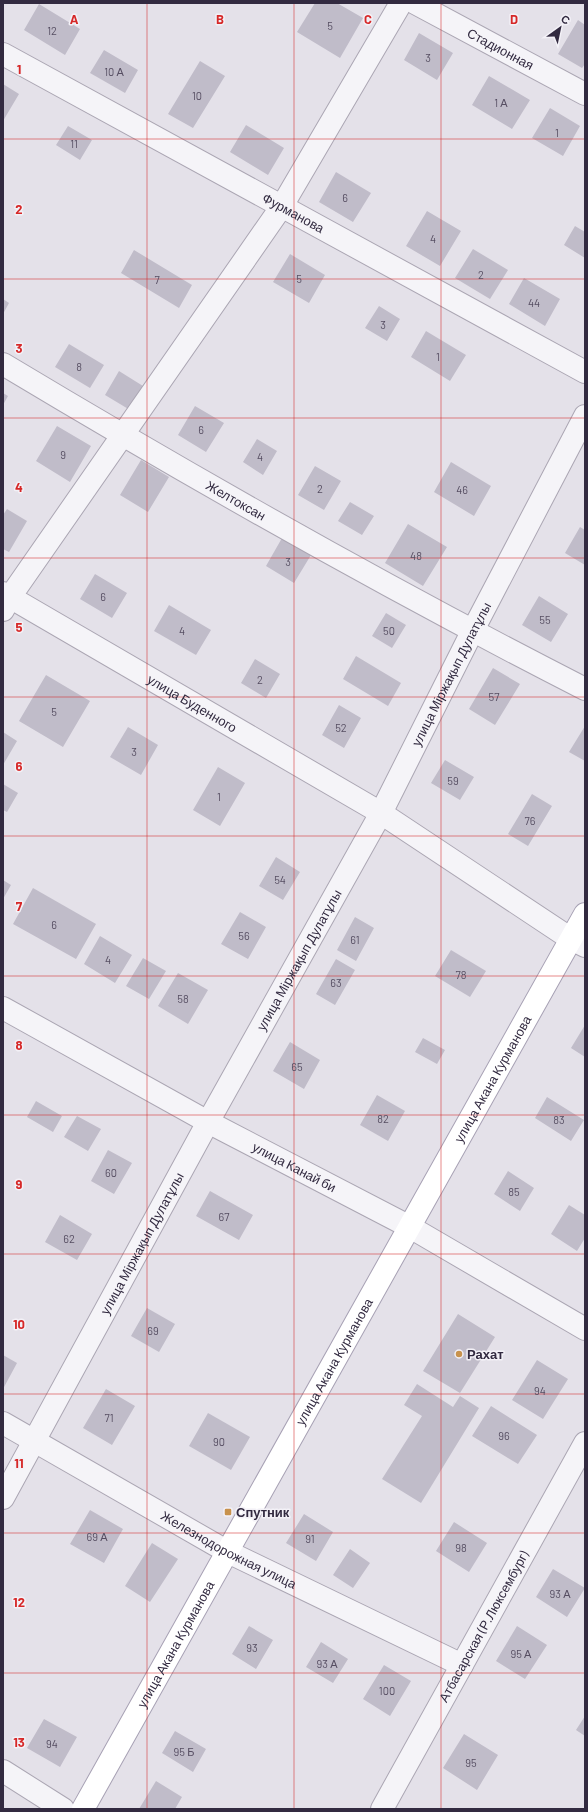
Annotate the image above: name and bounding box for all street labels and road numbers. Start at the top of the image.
street label: Стадионная [464,24,537,73]
street label: Фурманова [260,189,328,236]
street label: Желтоксан [203,477,269,524]
street label: улица Міржақып Дулатұлы [408,599,494,749]
street label: улица Буденного [145,671,240,735]
street label: улица Міржақып Дулатұлы [253,887,345,1033]
street label: улица Акана Курманова [450,1012,535,1145]
street label: улица Канай би [250,1139,339,1195]
street label: улица Міржақып Дулатұлы [97,1170,187,1317]
street label: улица Акана Курманова [292,1295,376,1428]
street label: Железнодорожная улица [158,1507,300,1592]
street label: Атбасарская (Р.Люксембург) [435,1547,532,1705]
street label: улица Акана Курманова [133,1577,218,1710]

